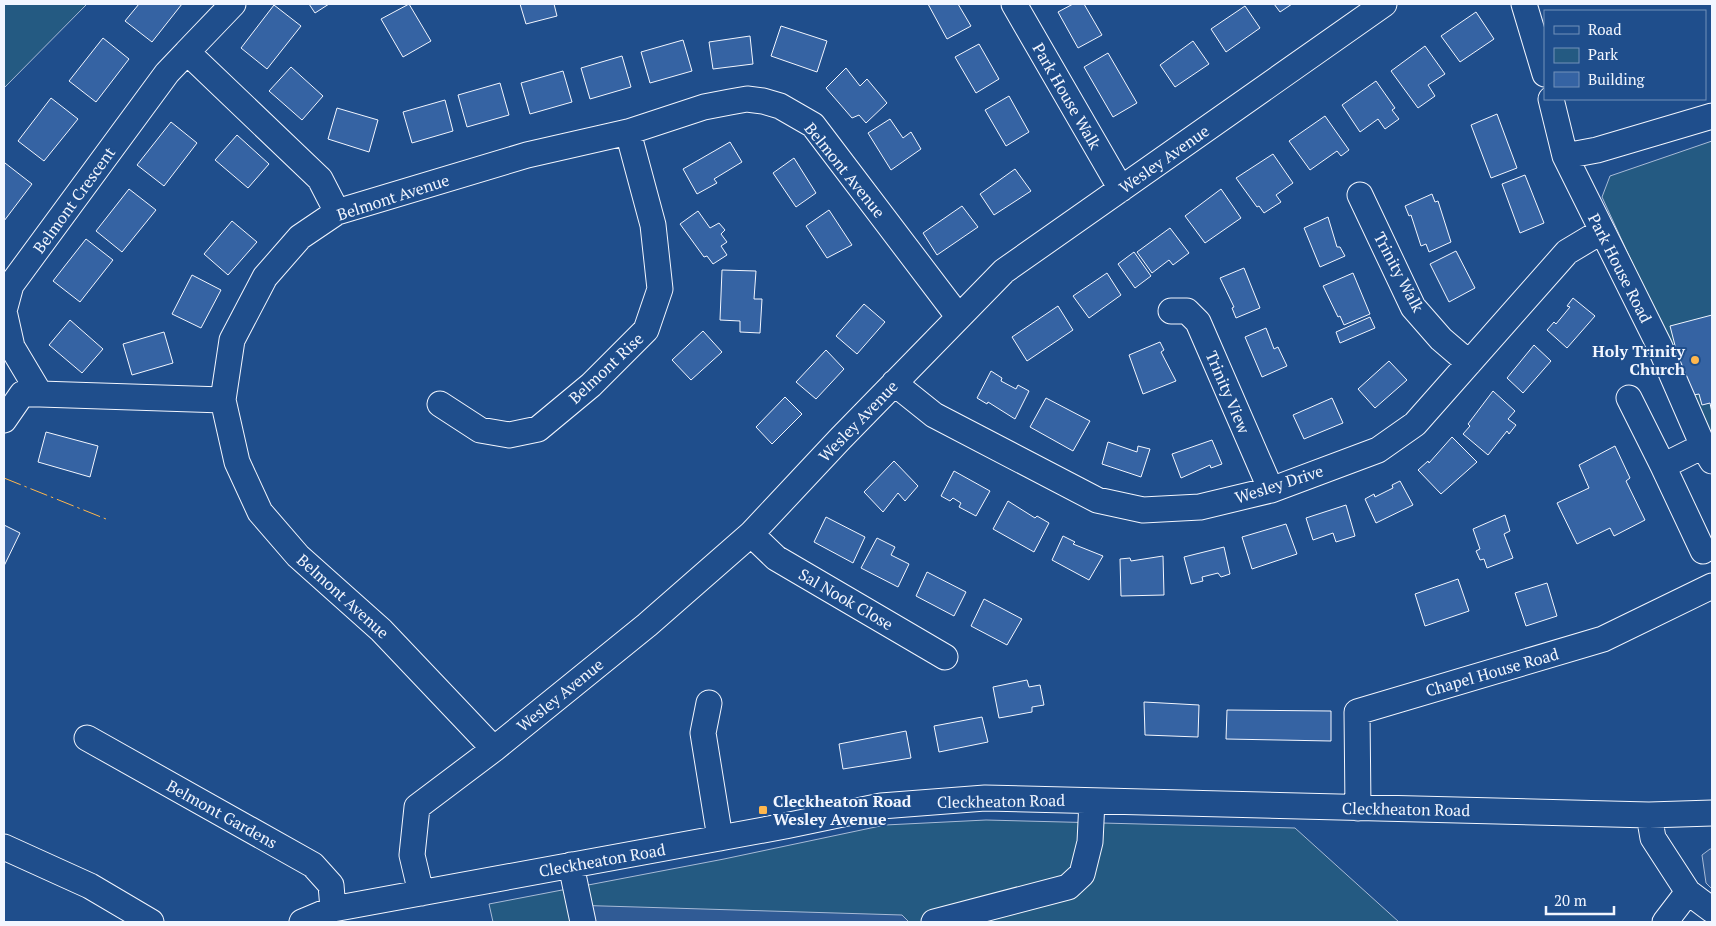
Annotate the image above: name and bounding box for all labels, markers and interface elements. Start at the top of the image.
legend [1544,10,1706,100]
text: Road [1588,19,1621,39]
street label: Park House Walk [1028,39,1107,154]
text: Park [1588,44,1618,64]
text: Building [1588,69,1646,89]
street label: Belmont Avenue [800,118,890,222]
street label: Wesley Avenue [1114,120,1214,198]
street label: Belmont Crescent [28,142,120,258]
street label: Belmont Avenue [334,168,452,226]
street label: Park House Road [1583,209,1657,327]
street label: Trinity Walk [1369,228,1430,317]
street label: Belmont Rise [564,328,648,408]
place label: Holy Trinity Church [1592,340,1686,380]
street label: Trinity View [1201,347,1255,437]
marker: Holy Trinity Church [1689,354,1701,366]
street label: Wesley Avenue [813,375,903,467]
street label: Wesley Drive [1232,459,1326,509]
street label: Belmont Avenue [292,549,394,643]
street label: Sal Nook Close [795,563,897,635]
street label: Chapel House Road [1423,642,1561,702]
street label: Wesley Avenue [512,653,608,737]
street label: Belmont Gardens [163,774,281,854]
street label: Cleckheaton Road [937,789,1065,813]
place label: Cleckheaton Road Wesley Avenue [773,790,912,830]
street label: Cleckheaton Road [1342,797,1470,821]
marker: Cleckheaton Road Wesley Avenue [757,804,769,816]
street label: Cleckheaton Road [537,838,667,882]
scale bar [1546,884,1614,916]
text: 20 m [1554,890,1587,910]

